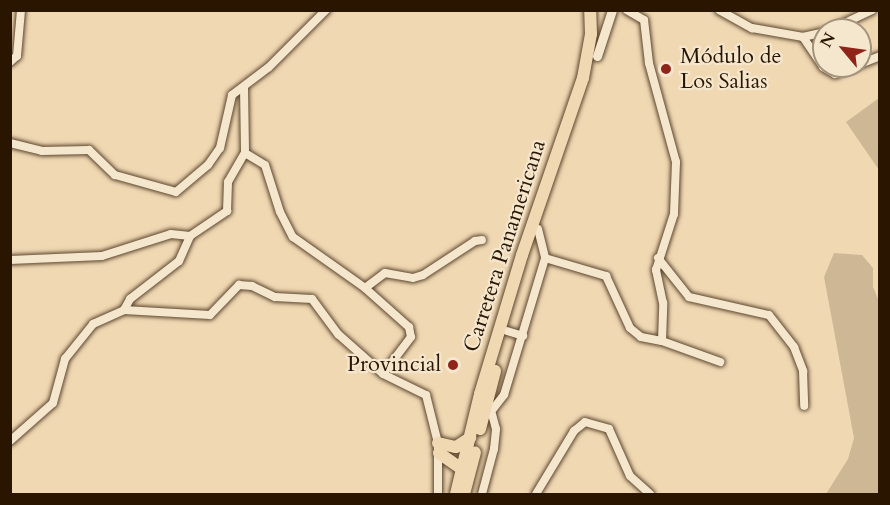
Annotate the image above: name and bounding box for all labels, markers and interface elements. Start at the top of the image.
north arrow [812,18,872,78]
text: N [815,29,841,52]
place label: Módulo de Los Salias [680,43,781,94]
marker: Módulo de Los Salias [657,60,675,78]
street label: Carretera Panamericana [458,137,552,355]
place label: Provincial [347,352,441,378]
marker: Provincial [446,358,460,372]

